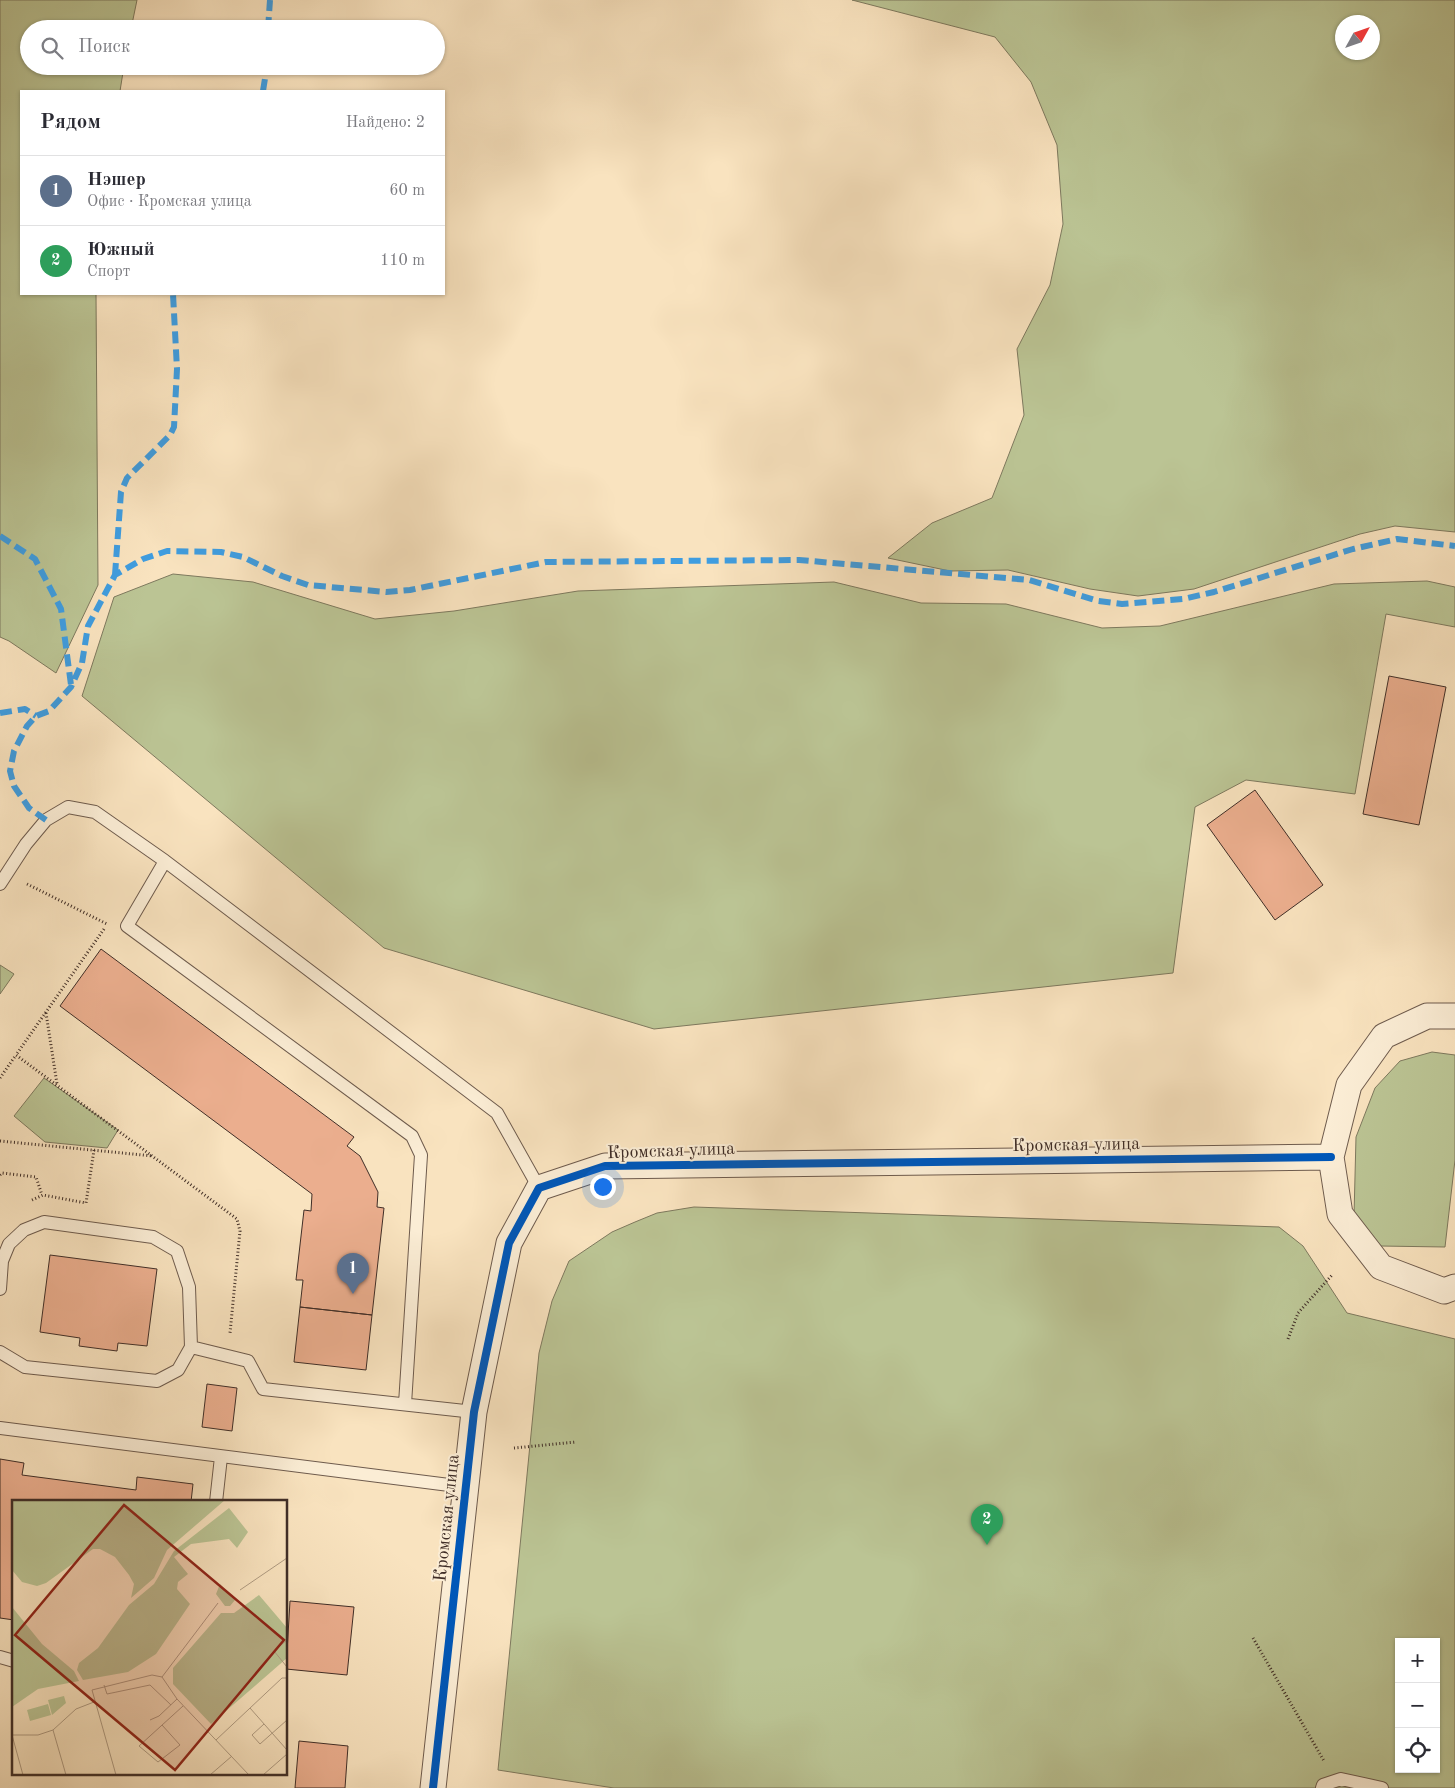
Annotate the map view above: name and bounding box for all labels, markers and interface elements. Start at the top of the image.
north arrow [1335,15,1380,60]
search box [20,20,445,75]
icon: search [38,34,66,62]
text: Поиск [78,38,130,57]
text: Рядом [40,112,101,133]
text: Найдено: 2 [346,115,425,131]
text: Нэшер [87,171,146,190]
text: 1 [51,183,61,199]
text: 60 m [389,183,425,199]
text: Офис · Кромская улица [87,194,252,210]
text: Южный [87,241,155,260]
text: 2 [51,253,61,269]
text: 110 m [380,253,425,269]
text: Спорт [87,264,130,280]
street label: Кромская улица [1012,1135,1140,1155]
street label: Кромская улица [607,1140,735,1162]
your location [590,1174,616,1200]
pin: 1 [337,1253,369,1294]
street label: Кромская улица [431,1453,463,1583]
inset map [12,1500,288,1776]
pin: 2 [971,1504,1003,1545]
map controls [1395,1638,1440,1773]
button: + [1395,1638,1440,1683]
button: − [1395,1683,1440,1728]
button: locate [1395,1728,1440,1773]

